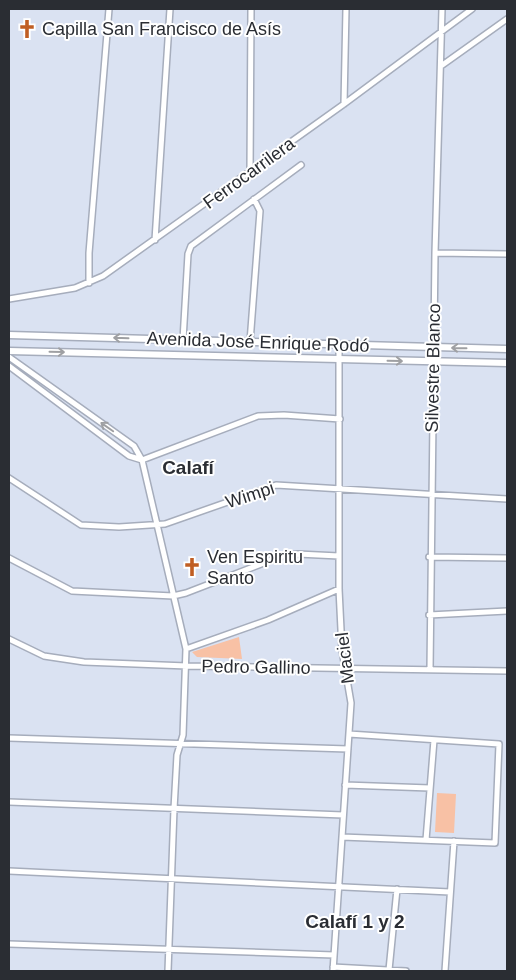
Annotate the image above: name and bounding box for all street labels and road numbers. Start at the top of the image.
street label: Ferrocarrilera [199,133,299,213]
street label: Silvestre Blanco [422,303,444,433]
street label: Avenida José Enrique Rodó [146,328,370,356]
street label: Wimpi [223,478,277,512]
street label: Maciel [332,631,358,685]
street label: Pedro Gallino [201,656,311,678]

